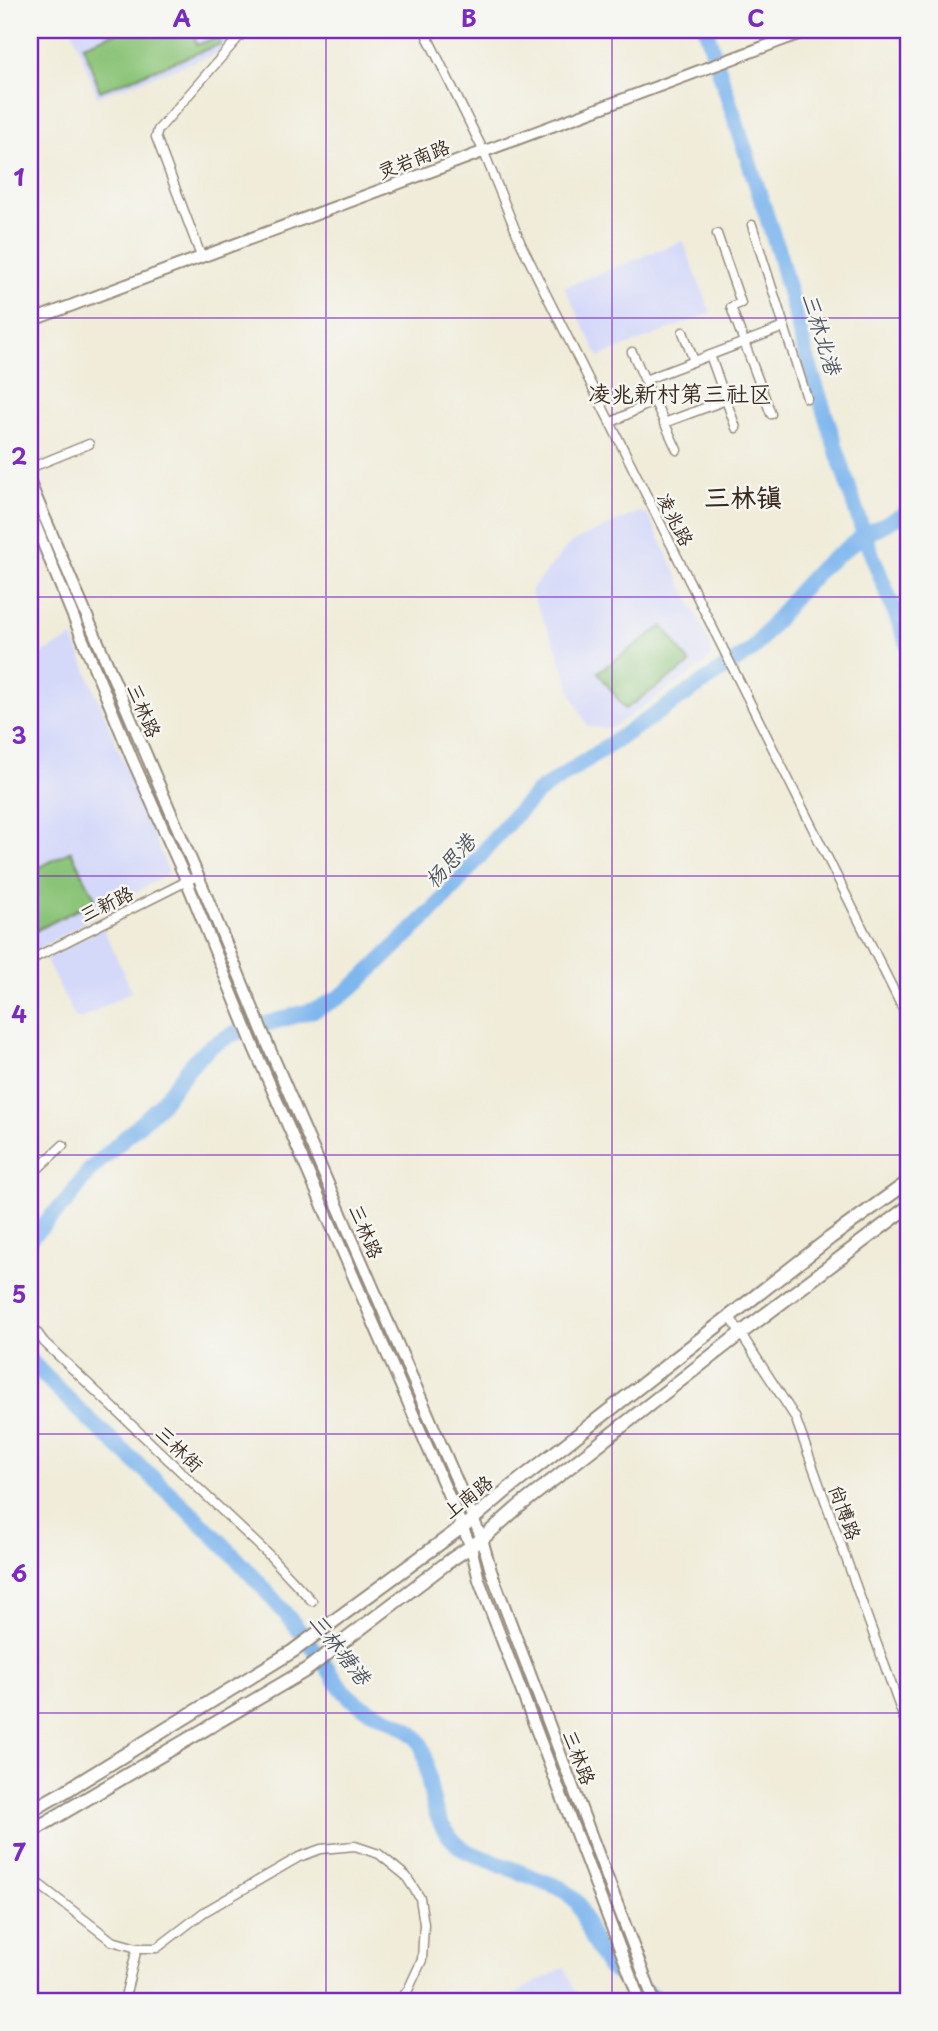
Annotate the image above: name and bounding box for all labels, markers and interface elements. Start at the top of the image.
text: A [173,0,191,35]
text: B [461,0,477,35]
text: C [747,0,765,35]
street label: 灵岩南路 [372,131,454,185]
text: 1 [14,159,25,194]
water label: 三林北港 [795,288,851,380]
district label: 凌兆新村第三社区 [588,375,772,410]
text: 2 [11,438,27,473]
district label: 三林镇 [704,477,782,516]
street label: 凌兆路 [651,487,701,551]
street label: 三林路 [121,678,169,742]
text: 3 [11,717,27,752]
water label: 杨思港 [416,824,483,894]
street label: 三新路 [74,878,138,928]
text: 4 [11,996,27,1031]
street label: 三林路 [343,1199,391,1263]
text: 5 [12,1276,26,1311]
street label: 三林街 [150,1418,210,1478]
street label: 上南路 [436,1467,498,1525]
street label: 尚博路 [823,1480,869,1544]
text: 6 [11,1555,27,1590]
water label: 三林塘港 [303,1605,381,1693]
street label: 三林路 [557,1725,603,1789]
text: 7 [12,1834,26,1869]

